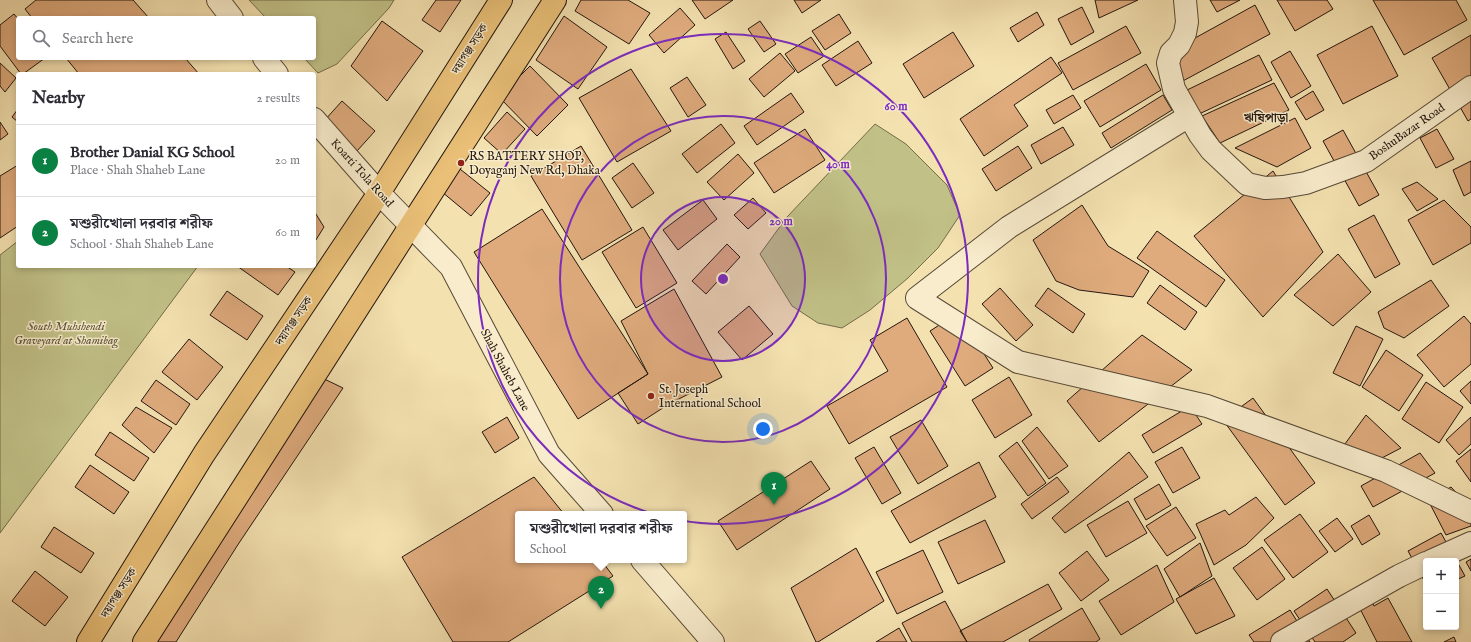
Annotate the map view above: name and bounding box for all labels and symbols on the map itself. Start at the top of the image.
street label: দয়াগঞ্জ সড়ক [448,21,492,78]
text: 60 m [885,99,908,114]
street label: BoshuBazar Road [1366,100,1448,164]
district label: ঋষিপাড়া [1244,110,1288,127]
street label: Koarti Tola Road [327,136,397,211]
place label: RS BATTERY SHOP, Doyaganj New Rd, Dhaka [469,149,601,178]
text: 40 m [826,157,851,172]
marker: RS BATTERY SHOP, Doyaganj New Rd, Dhaka [456,158,466,168]
text: 20 m [769,214,793,229]
centre of rings [716,272,730,286]
street label: দয়াগঞ্জ সড়ক [272,293,316,349]
park label: South Muhshendi Graveyard at Shamibag [14,319,118,349]
street label: Shah Shaheb Lane [477,326,533,414]
place label: St. Joseph International School [659,382,762,411]
marker: St. Joseph International School [646,391,656,401]
your location [753,419,773,439]
pin: 1 [761,472,787,505]
street label: দয়াগঞ্জ সড়ক [97,565,141,622]
pin: 2 [588,576,614,609]

